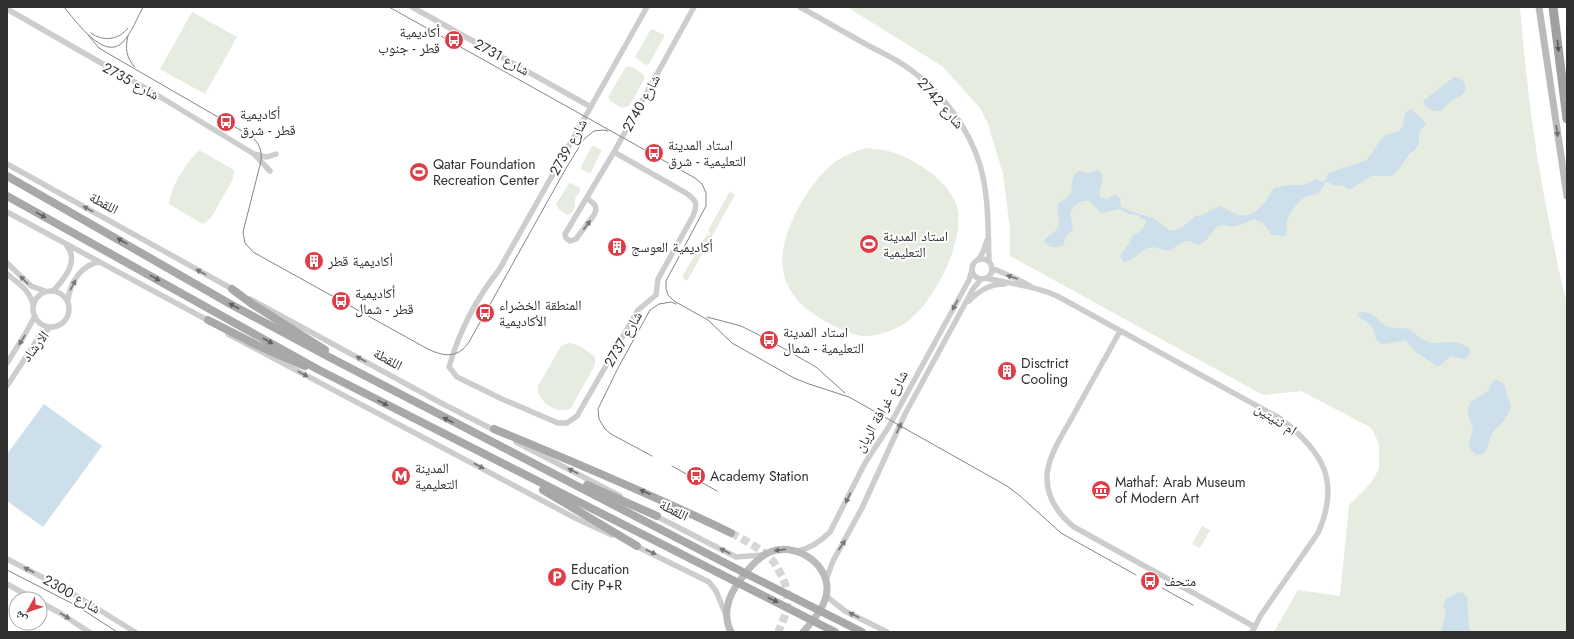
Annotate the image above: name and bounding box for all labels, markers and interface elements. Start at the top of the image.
place label: أكاديمية قطر - جنوب [378,22,440,58]
bus stop icon: أكاديمية قطر - جنوب [443,29,465,51]
street label: شارع 2731 [471,34,533,80]
one-way arrow [1555,40,1561,52]
street label: شارع 2735 [99,57,163,105]
street label: شارع 2740 [617,71,665,135]
street label: شارع 2742 [913,73,969,133]
place label: أكاديمية قطر - شرق [240,104,296,140]
bus stop icon: أكاديمية قطر - شرق [215,111,237,133]
street label: شارع 2739 [544,115,592,179]
one-way arrow [1554,125,1560,137]
place label: استاد المدينة التعليمية - شرق [668,135,746,171]
bus stop icon: استاد المدينة التعليمية - شرق [643,142,665,164]
place label: Qatar Foundation Recreation Center [433,154,539,190]
sports icon: Qatar Foundation Recreation Center [408,161,430,183]
street label: اللقطة [86,187,122,219]
one-way arrow [82,205,94,212]
one-way arrow [35,211,47,218]
one-way arrow [582,220,590,230]
place label: استاد المدينة التعليمية [883,226,948,262]
sports icon: استاد المدينة التعليمية [858,233,880,255]
building icon: أكاديمية العوسج [606,236,628,258]
place label: أكاديمية العوسج [631,237,713,257]
one-way arrow [116,238,128,244]
building icon: أكاديمية قطر [303,250,325,272]
place label: أكاديمية قطر [327,251,393,271]
one-way arrow [196,269,207,275]
one-way arrow [149,274,161,281]
one-way arrow [1006,274,1018,280]
one-way arrow [19,275,29,285]
one-way arrow [70,279,76,291]
place label: أكاديمية قطر - شمال [355,283,414,319]
bus stop icon: أكاديمية قطر - شمال [330,290,352,312]
place label: المنطقة الخضراء الأكاديمية [499,295,582,331]
one-way arrow [952,299,959,311]
one-way arrow [229,302,240,309]
bus stop icon: المنطقة الخضراء الأكاديمية [474,302,496,324]
street label: شارع 2737 [599,308,647,370]
place label: استاد المدينة التعليمية - شمال [783,322,864,358]
street label: الارشاد [17,326,53,366]
bus stop icon: استاد المدينة التعليمية - شمال [758,329,780,351]
one-way arrow [18,334,25,346]
one-way arrow [262,338,274,345]
street label: اللقطة [370,343,406,375]
place label: Disctrict Cooling [1021,353,1069,389]
one-way arrow [355,355,366,362]
building icon: Disctrict Cooling [996,360,1018,382]
street label: شارع غرافة الريان [849,366,913,456]
one-way arrow [297,371,308,377]
street label: ام ثنيتين [1251,398,1301,440]
one-way arrow [377,399,389,406]
one-way arrow [442,417,454,423]
one-way arrow [896,423,902,434]
place label: المدينة التعليمية [415,458,458,494]
one-way arrow [473,462,484,469]
metro station icon: المدينة التعليمية [390,465,412,487]
bus stop icon: Academy Station [685,465,707,487]
place label: Academy Station [710,466,809,486]
one-way arrow [568,468,579,474]
place label: Mathaf: Arab Museum of Modern Art [1115,472,1246,508]
museum icon: Mathaf: Arab Museum of Modern Art [1090,479,1112,501]
one-way arrow [639,489,651,495]
one-way arrow [845,492,851,503]
street label: اللقطة [656,494,692,526]
one-way arrow [838,540,846,550]
one-way arrow [774,547,786,553]
one-way arrow [720,548,731,554]
one-way arrow [645,549,657,556]
place label: Education City P+R [571,559,629,595]
one-way arrow [23,566,35,573]
parking icon: Education City P+R [546,566,568,588]
street label: شارع 2300 [40,570,104,618]
bus stop icon: متحف [1139,570,1161,592]
place label: متحف [1164,571,1196,591]
north arrow [8,591,48,631]
one-way arrow [768,597,779,603]
text: ش [10,608,30,627]
one-way arrow [60,612,70,620]
one-way arrow [848,612,860,619]

